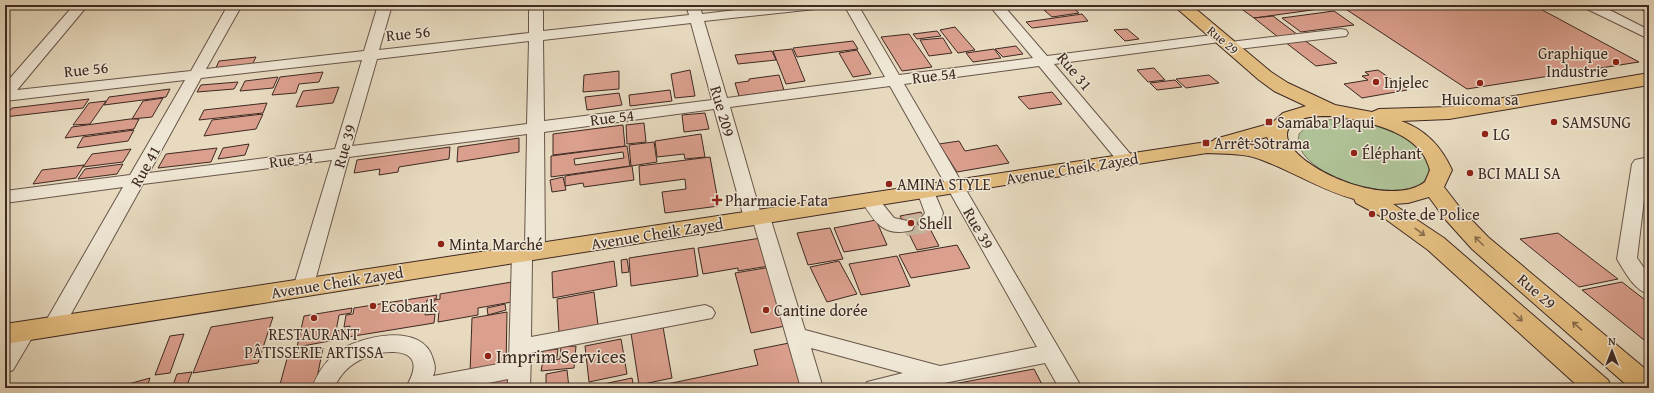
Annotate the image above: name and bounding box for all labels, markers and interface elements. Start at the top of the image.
street label: Rue 56 [385,19,432,47]
street label: Rue 29 [1203,21,1243,59]
place label: Graphique Industrie [1538,41,1608,83]
street label: Rue 31 [1052,46,1098,96]
street label: Rue 56 [63,55,110,83]
marker: Graphique Industrie [1611,57,1621,67]
street label: Rue 54 [911,60,958,90]
place label: Injelec [1384,70,1429,94]
marker: Injelec [1371,77,1381,87]
marker: Huicoma sa [1475,78,1485,88]
street label: Rue 209 [704,83,742,140]
place label: Huicoma sa [1441,87,1519,111]
street label: Rue 54 [589,102,636,132]
place label: Samaba Plaqui [1277,110,1375,134]
place label: SAMSUNG [1562,110,1631,134]
marker: Samaba Plaqui [1264,117,1274,127]
marker: SAMSUNG [1549,117,1559,127]
street label: Rue 39 [326,121,362,171]
place label: LG [1493,122,1511,146]
marker: LG [1480,129,1490,139]
place label: Arrêt Sotrama [1214,131,1310,155]
marker: Arrêt Sotrama [1201,138,1211,148]
street label: Rue 41 [124,141,166,191]
place label: Éléphant [1362,141,1422,165]
street label: Rue 54 [268,144,315,174]
street label: Avenue Cheik Zayed [1004,146,1140,190]
marker: Éléphant [1349,148,1359,158]
place label: BCI MALI SA [1478,161,1561,185]
marker: BCI MALI SA [1465,168,1475,178]
place label: AMINA STYLE [897,172,991,196]
marker: AMINA STYLE [884,179,894,189]
place label: Pharmacie Fata [725,188,828,212]
marker: Pharmacie Fata [712,195,722,205]
place label: Poste de Police [1380,202,1480,226]
street label: Rue 39 [958,203,1001,253]
marker: Poste de Police [1367,209,1377,219]
street label: Avenue Cheik Zayed [589,211,725,255]
place label: Shell [919,211,953,235]
marker: Shell [906,218,916,228]
one-way arrow [1414,228,1425,236]
place label: Minta Marché [449,232,543,256]
one-way arrow [1474,236,1484,246]
marker: Minta Marché [436,239,446,249]
street label: Avenue Cheik Zayed [269,260,405,304]
street label: Rue 29 [1512,267,1562,315]
place label: Ecobank [381,294,438,318]
place label: Cantine dorée [774,298,868,322]
marker: Ecobank [368,301,378,311]
marker: Cantine dorée [761,305,771,315]
marker: RESTAURANT PÂTISSERIE ARTISSA [309,313,319,323]
one-way arrow [1513,313,1523,322]
one-way arrow [1572,321,1582,330]
place label: RESTAURANT PÂTISSERIE ARTISSA [244,322,384,364]
north arrow [1592,331,1632,371]
text: N [1608,333,1616,349]
place label: Imprim Services [496,342,626,370]
marker: Imprim Services [483,351,493,361]

